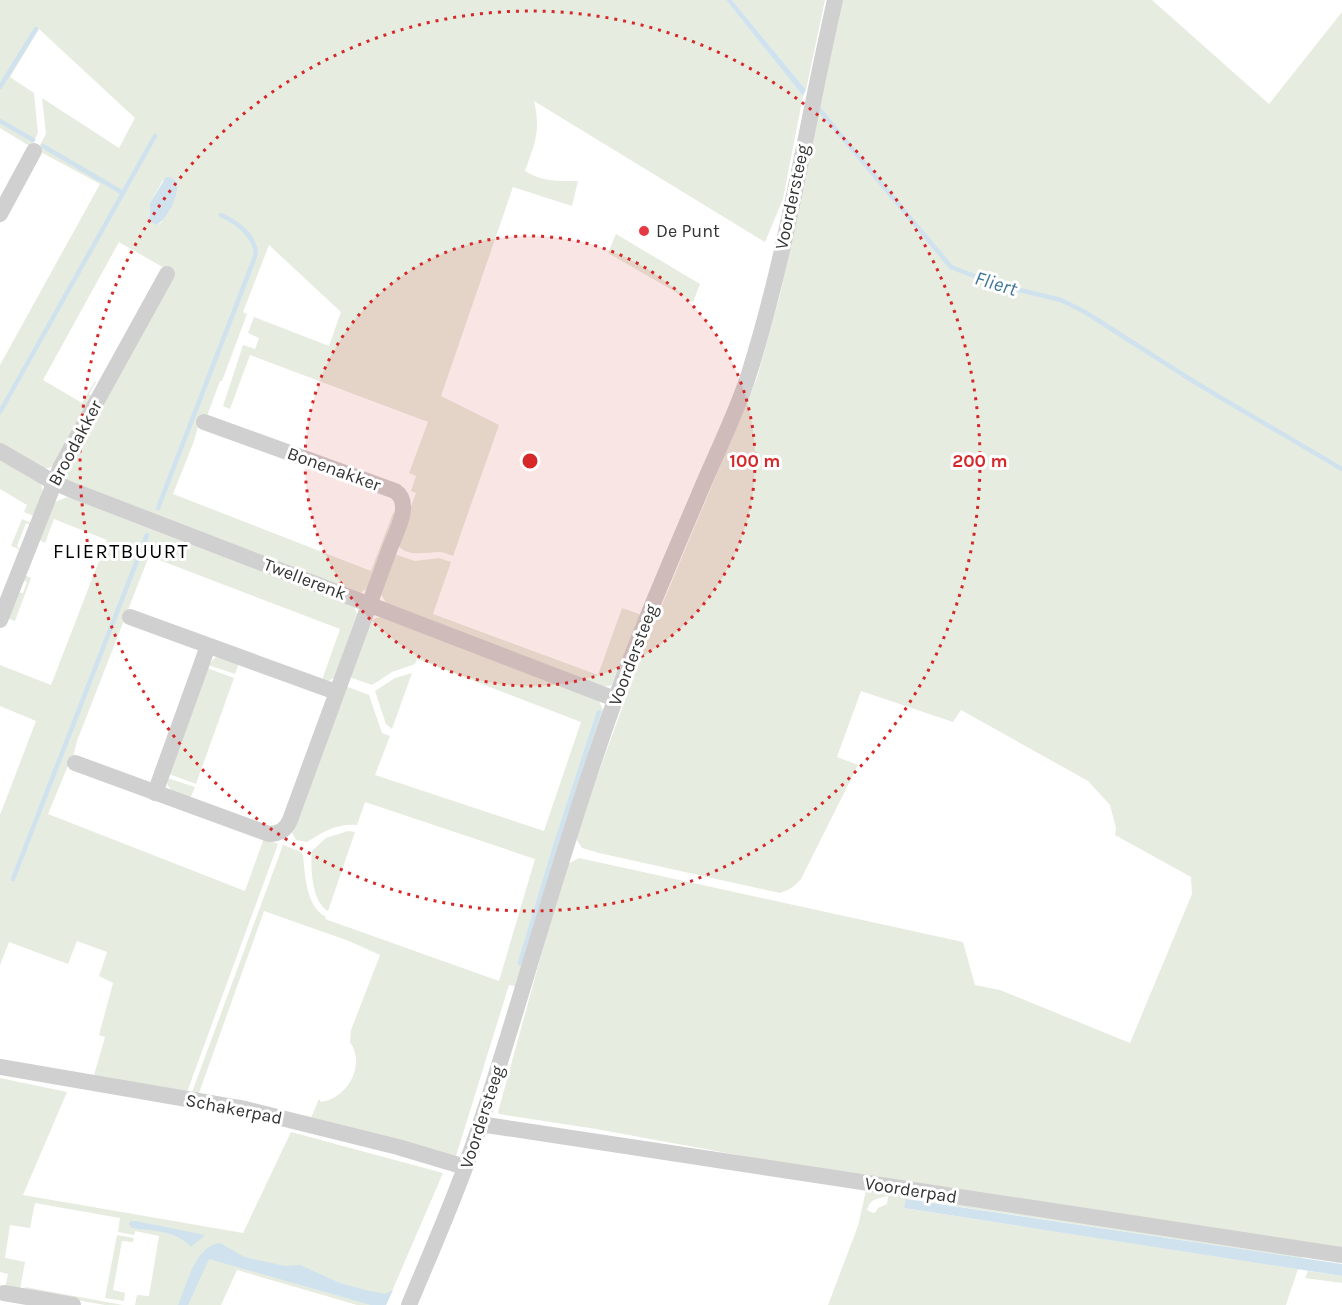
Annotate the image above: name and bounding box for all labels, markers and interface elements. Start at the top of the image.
street label: Voordersteeg [770,142,814,252]
place label: De Punt [656,220,720,242]
marker: De Punt [637,224,651,238]
water label: Fliert [972,266,1020,301]
street label: Broodakker [43,396,107,490]
street label: Bonenakker [284,442,384,496]
text: 100 m [730,450,780,472]
text: 200 m [952,450,1008,472]
centre of rings [520,451,540,471]
district label: FLIERTBUURT [53,540,189,563]
street label: Twellerenk [260,553,350,605]
street label: Voordersteeg [604,601,662,709]
street label: Voordersteeg [455,1063,509,1171]
street label: Schakerpad [184,1089,284,1129]
street label: Voorderpad [863,1172,959,1208]

